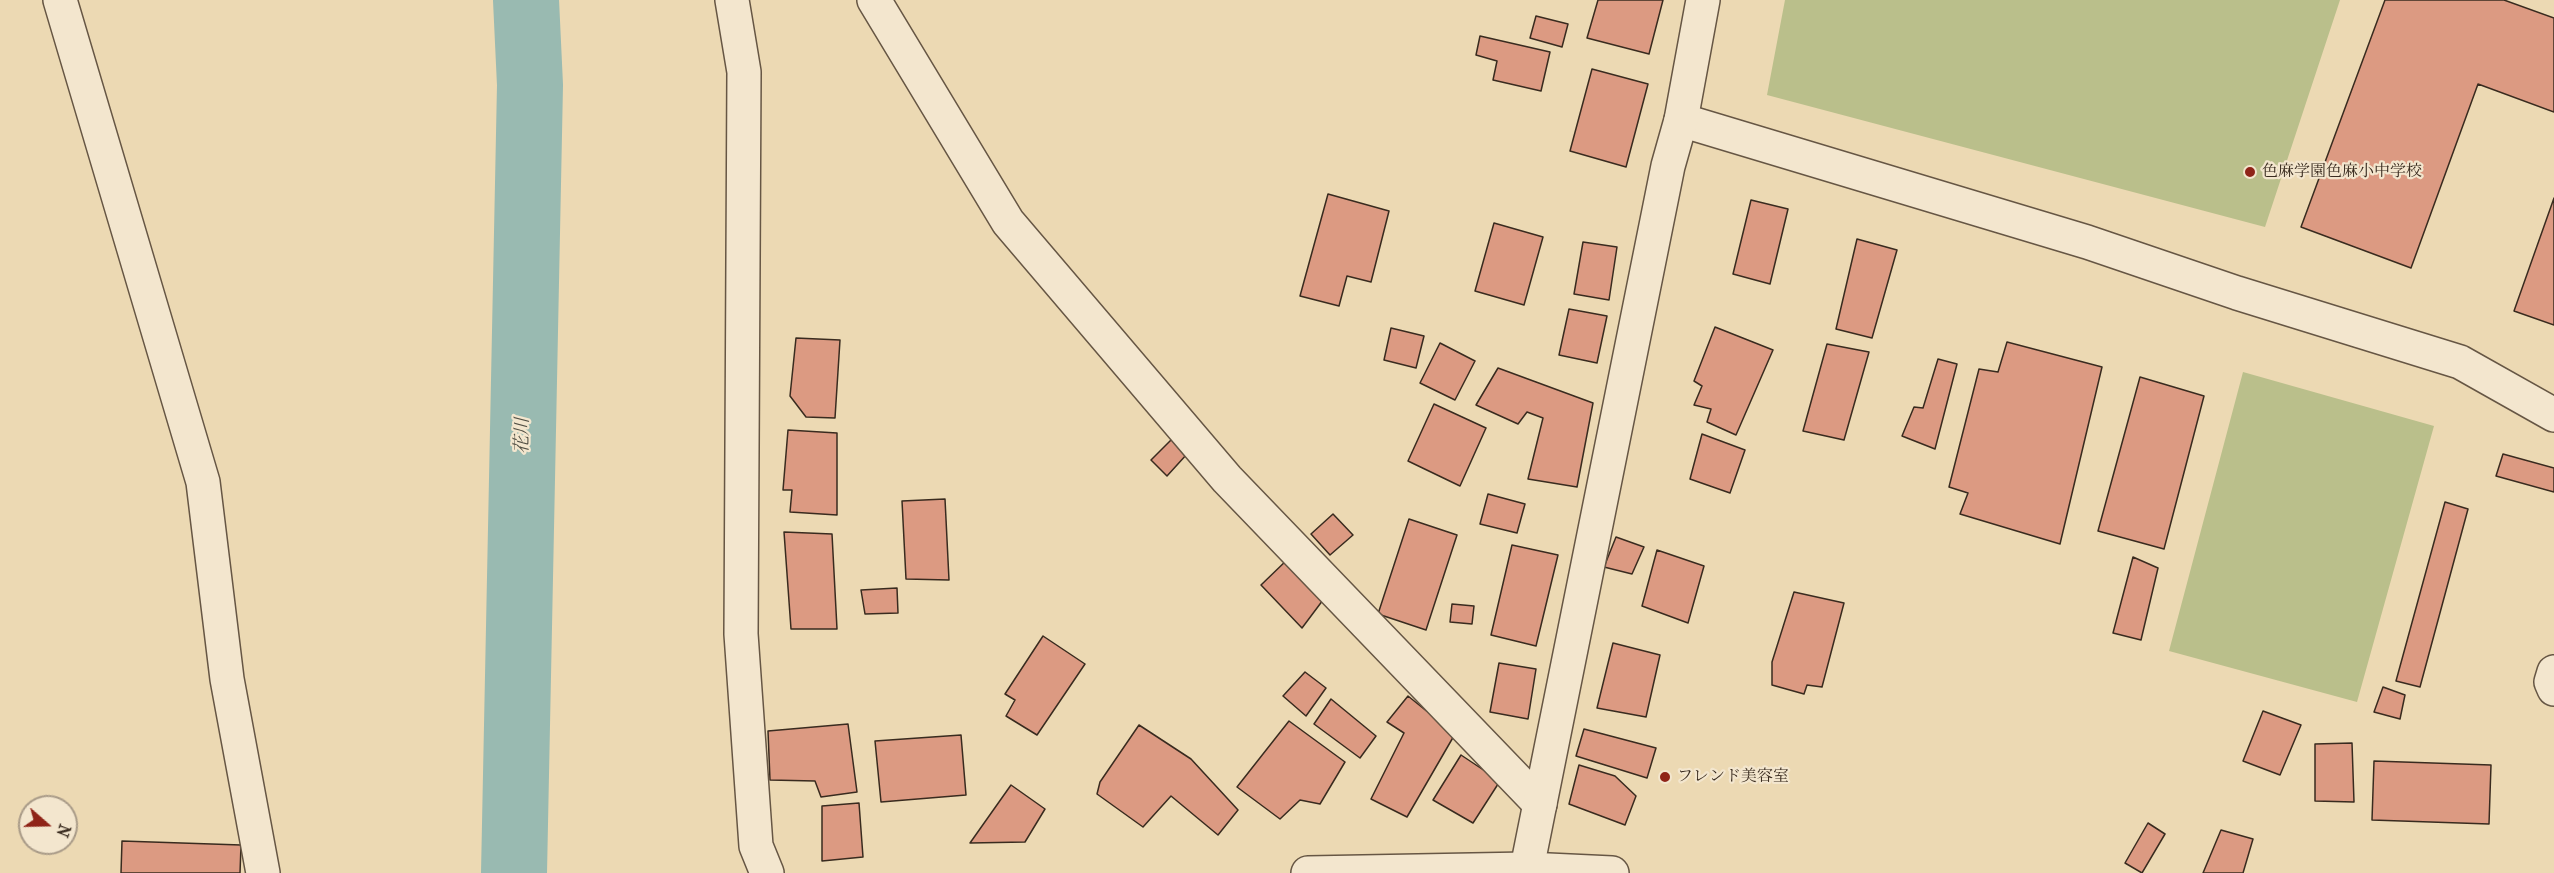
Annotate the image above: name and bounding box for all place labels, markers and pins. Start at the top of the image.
place label: 色麻学園色麻小中学校 [2262,162,2422,182]
marker: 色麻学園色麻小中学校 [2243,165,2257,179]
place label: フレンド美容室 [1677,767,1789,787]
marker: フレンド美容室 [1658,770,1672,784]

